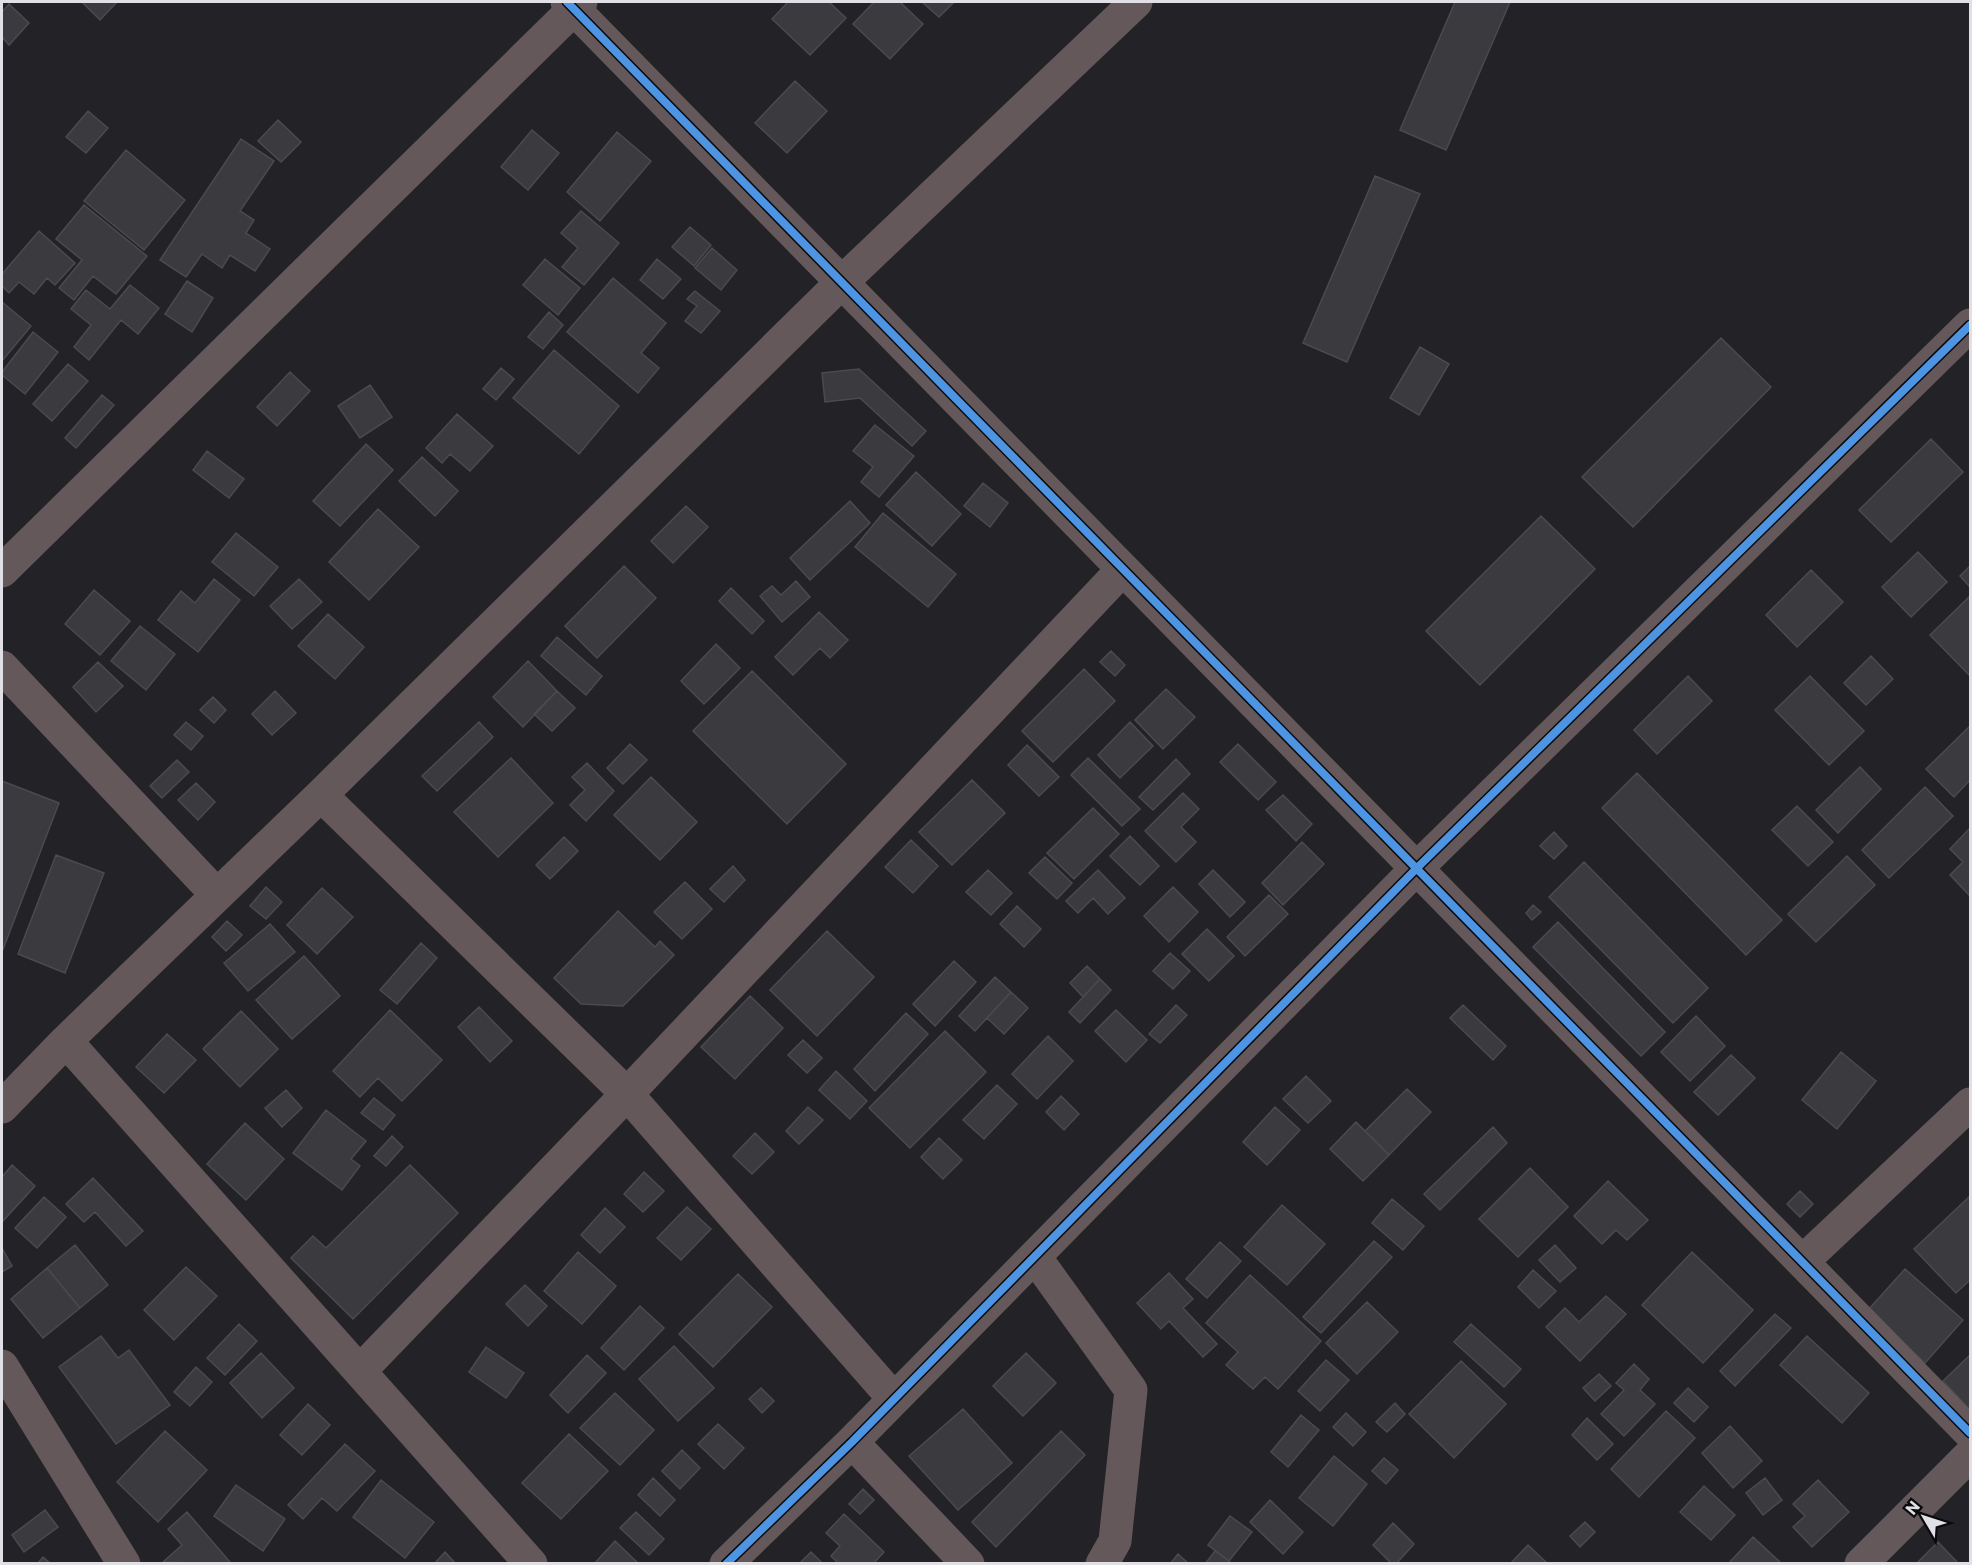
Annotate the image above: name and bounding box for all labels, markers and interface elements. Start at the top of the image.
north arrow [1894,1487,1954,1547]
text: N [1901,1497,1923,1518]

